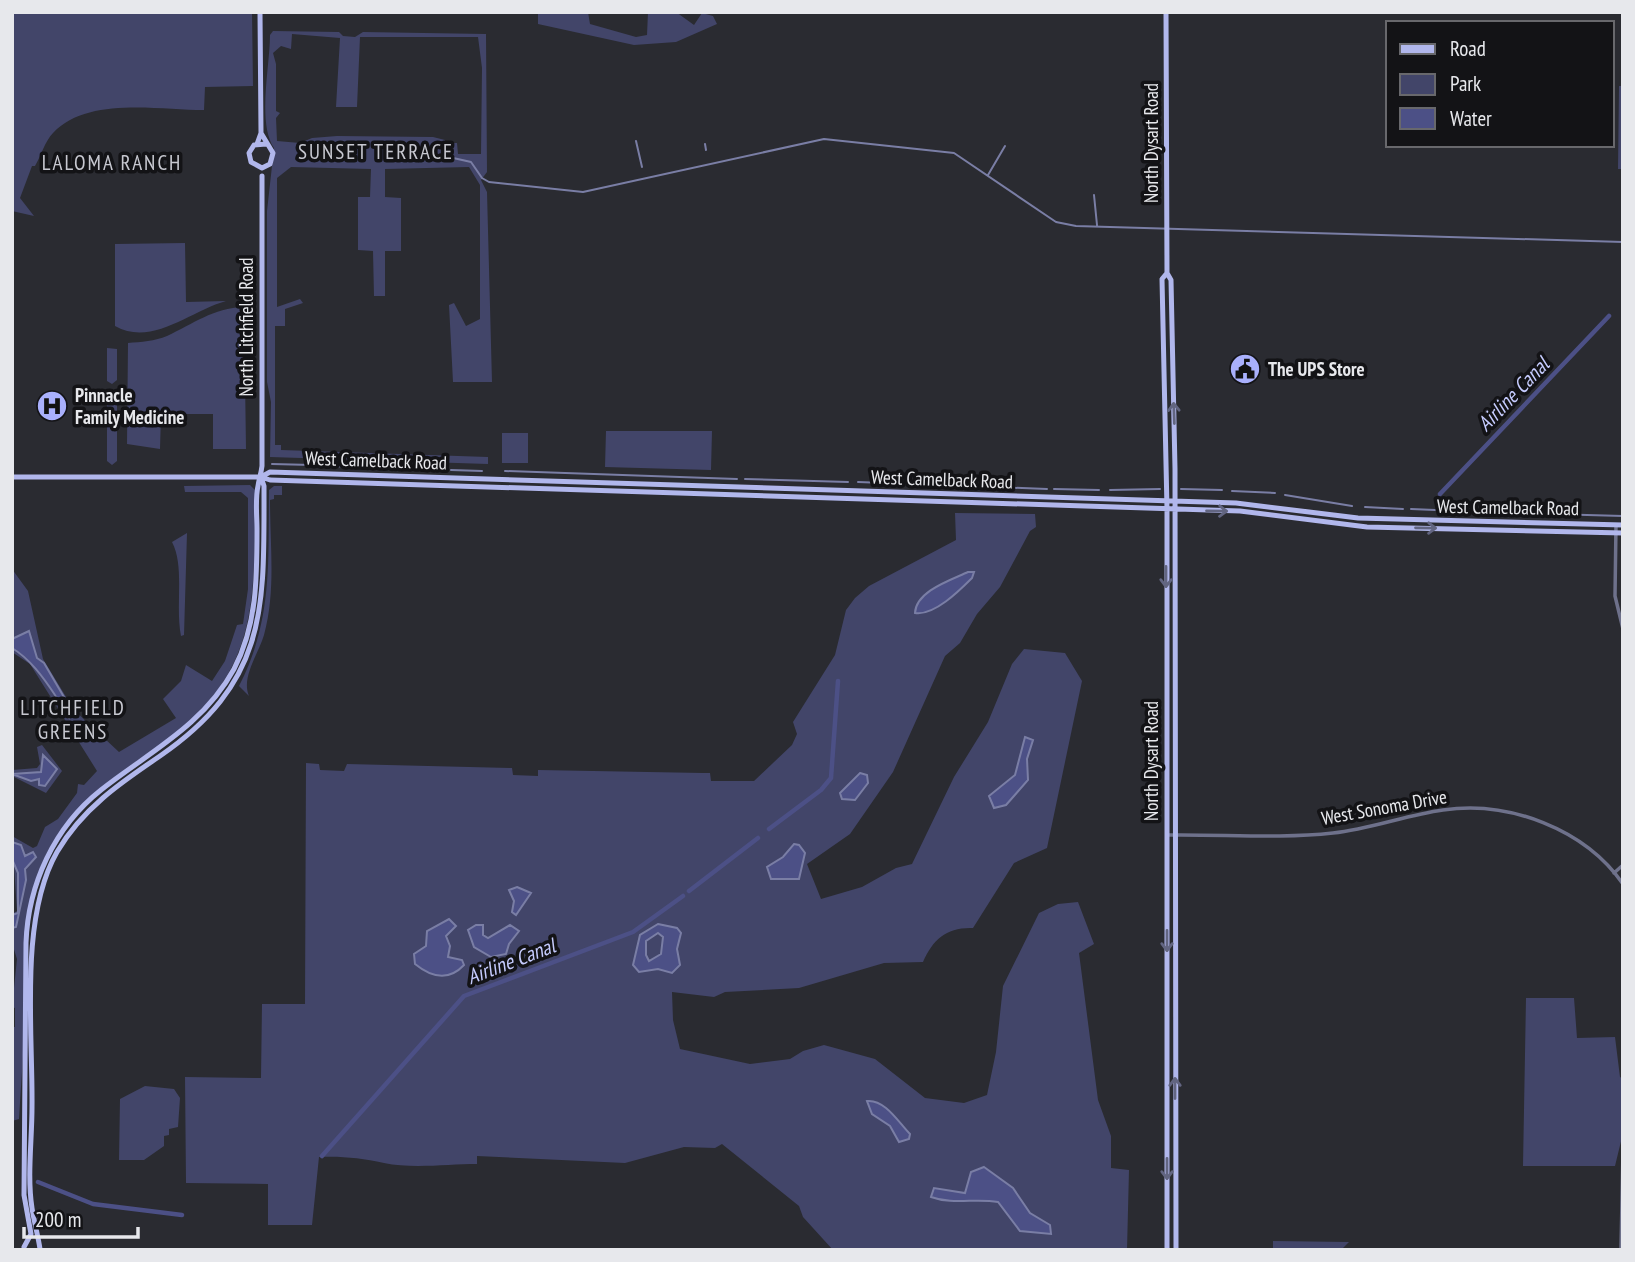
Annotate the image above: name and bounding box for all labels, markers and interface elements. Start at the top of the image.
legend [1386,21,1614,147]
text: Road [1450,35,1486,62]
text: Park [1450,70,1481,97]
street label: North Dysart Road [1139,83,1163,203]
text: Water [1450,105,1492,132]
district label: SUNSET TERRACE [298,138,454,165]
district label: LALOMA RANCH [42,149,182,176]
street label: North Litchfield Road [234,257,258,397]
water label: Airline Canal [1471,350,1556,437]
public building icon: The UPS Store [1228,352,1262,386]
place label: The UPS Store [1268,357,1365,381]
place label: Pinnacle Family Medicine [75,383,184,429]
hospital icon: Pinnacle Family Medicine [35,389,69,423]
one-way arrow [1167,402,1181,425]
street label: West Camelback Road [304,446,448,474]
street label: West Camelback Road [870,465,1014,493]
street label: West Camelback Road [1437,494,1579,520]
one-way arrow [1205,504,1228,518]
one-way arrow [1414,521,1437,535]
one-way arrow [1159,566,1173,589]
district label: LITCHFIELD GREENS [20,694,126,745]
street label: North Dysart Road [1139,701,1163,821]
street label: West Sonoma Drive [1319,784,1449,830]
one-way arrow [1160,929,1174,952]
water label: Airline Canal [463,931,561,990]
one-way arrow [1168,1077,1182,1100]
one-way arrow [1160,1157,1174,1180]
scale bar [24,1196,138,1240]
text: 200 m [35,1206,81,1233]

